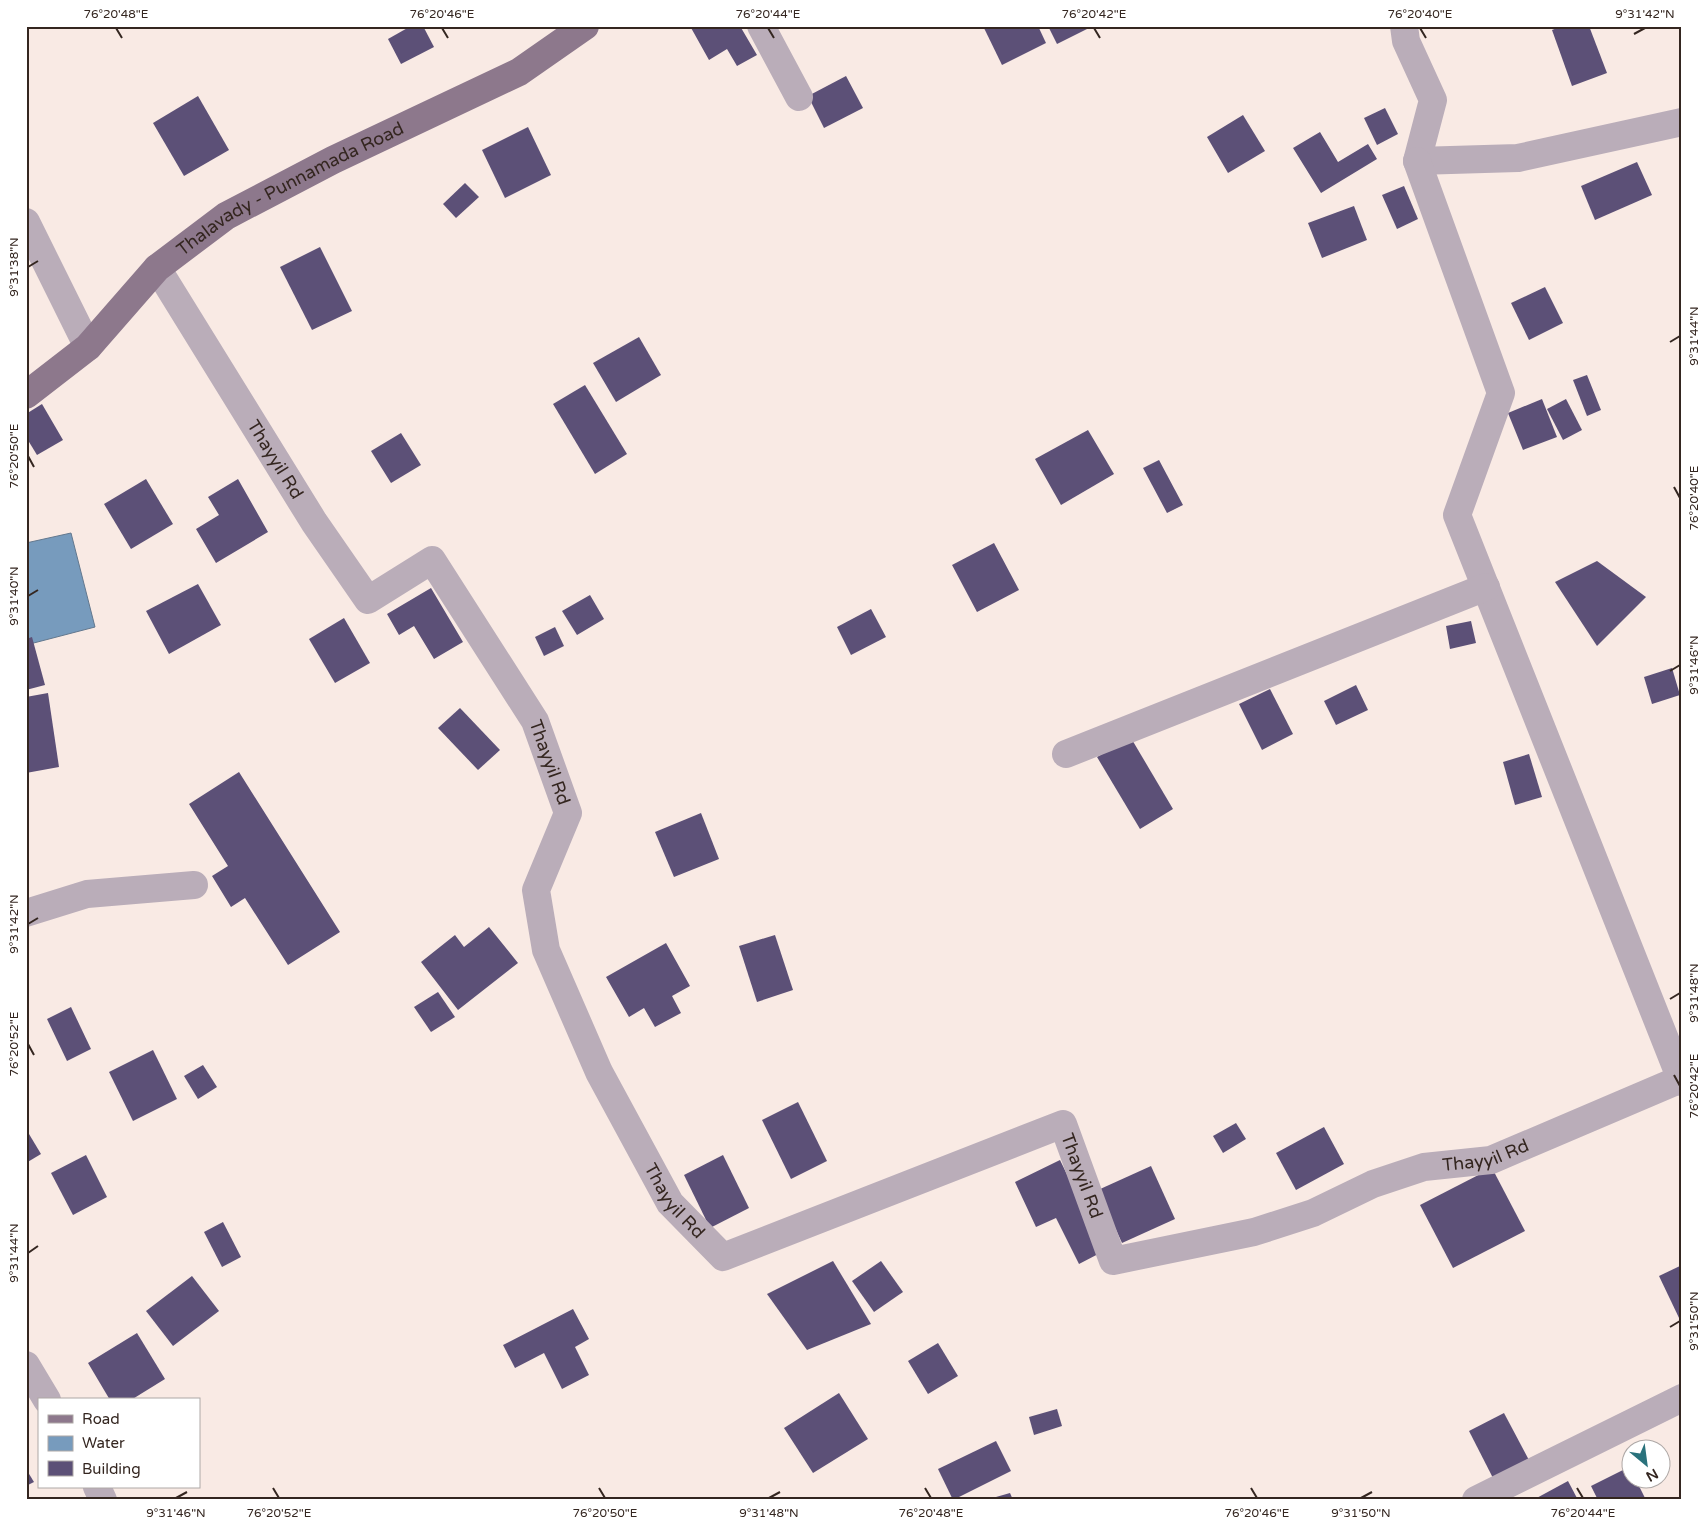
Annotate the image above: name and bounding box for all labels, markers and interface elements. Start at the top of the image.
text: 76°20'48"E [84,7,149,21]
text: 76°20'46"E [410,7,475,21]
text: 76°20'44"E [736,7,801,21]
text: 76°20'42"E [1062,7,1127,21]
text: 76°20'40"E [1388,7,1453,21]
text: 9°31'42"N [1615,7,1675,21]
street label: Thalavady - Punnamada Road [172,117,407,260]
text: 9°31'38"N [7,237,21,297]
text: 9°31'44"N [1687,306,1701,366]
street label: Thayyil Rd [243,416,308,503]
text: 76°20'50"E [7,423,21,488]
text: 76°20'40"E [1687,465,1701,530]
text: 9°31'40"N [7,566,21,626]
text: 9°31'46"N [1687,635,1701,695]
street label: Thayyil Rd [524,717,575,808]
text: 9°31'42"N [7,894,21,954]
text: 9°31'48"N [1687,963,1701,1023]
text: 76°20'52"E [7,1011,21,1076]
text: 76°20'42"E [1687,1053,1701,1118]
street label: Thayyil Rd [1056,1130,1108,1221]
street label: Thayyil Rd [1441,1134,1532,1176]
street label: Thayyil Rd [640,1159,710,1243]
text: 9°31'44"N [7,1223,21,1283]
text: 9°31'50"N [1687,1291,1701,1351]
legend [38,1398,200,1488]
text: Road [82,1410,120,1428]
text: Water [82,1434,125,1452]
north arrow [1620,1438,1670,1488]
text: Building [82,1460,141,1478]
text: N [1643,1465,1661,1485]
text: 9°31'46"N [146,1506,206,1520]
text: 76°20'52"E [247,1506,312,1520]
text: 76°20'50"E [573,1506,638,1520]
text: 9°31'48"N [739,1506,799,1520]
text: 76°20'48"E [899,1506,964,1520]
text: 76°20'46"E [1225,1506,1290,1520]
text: 9°31'50"N [1331,1506,1391,1520]
text: 76°20'44"E [1551,1506,1616,1520]

